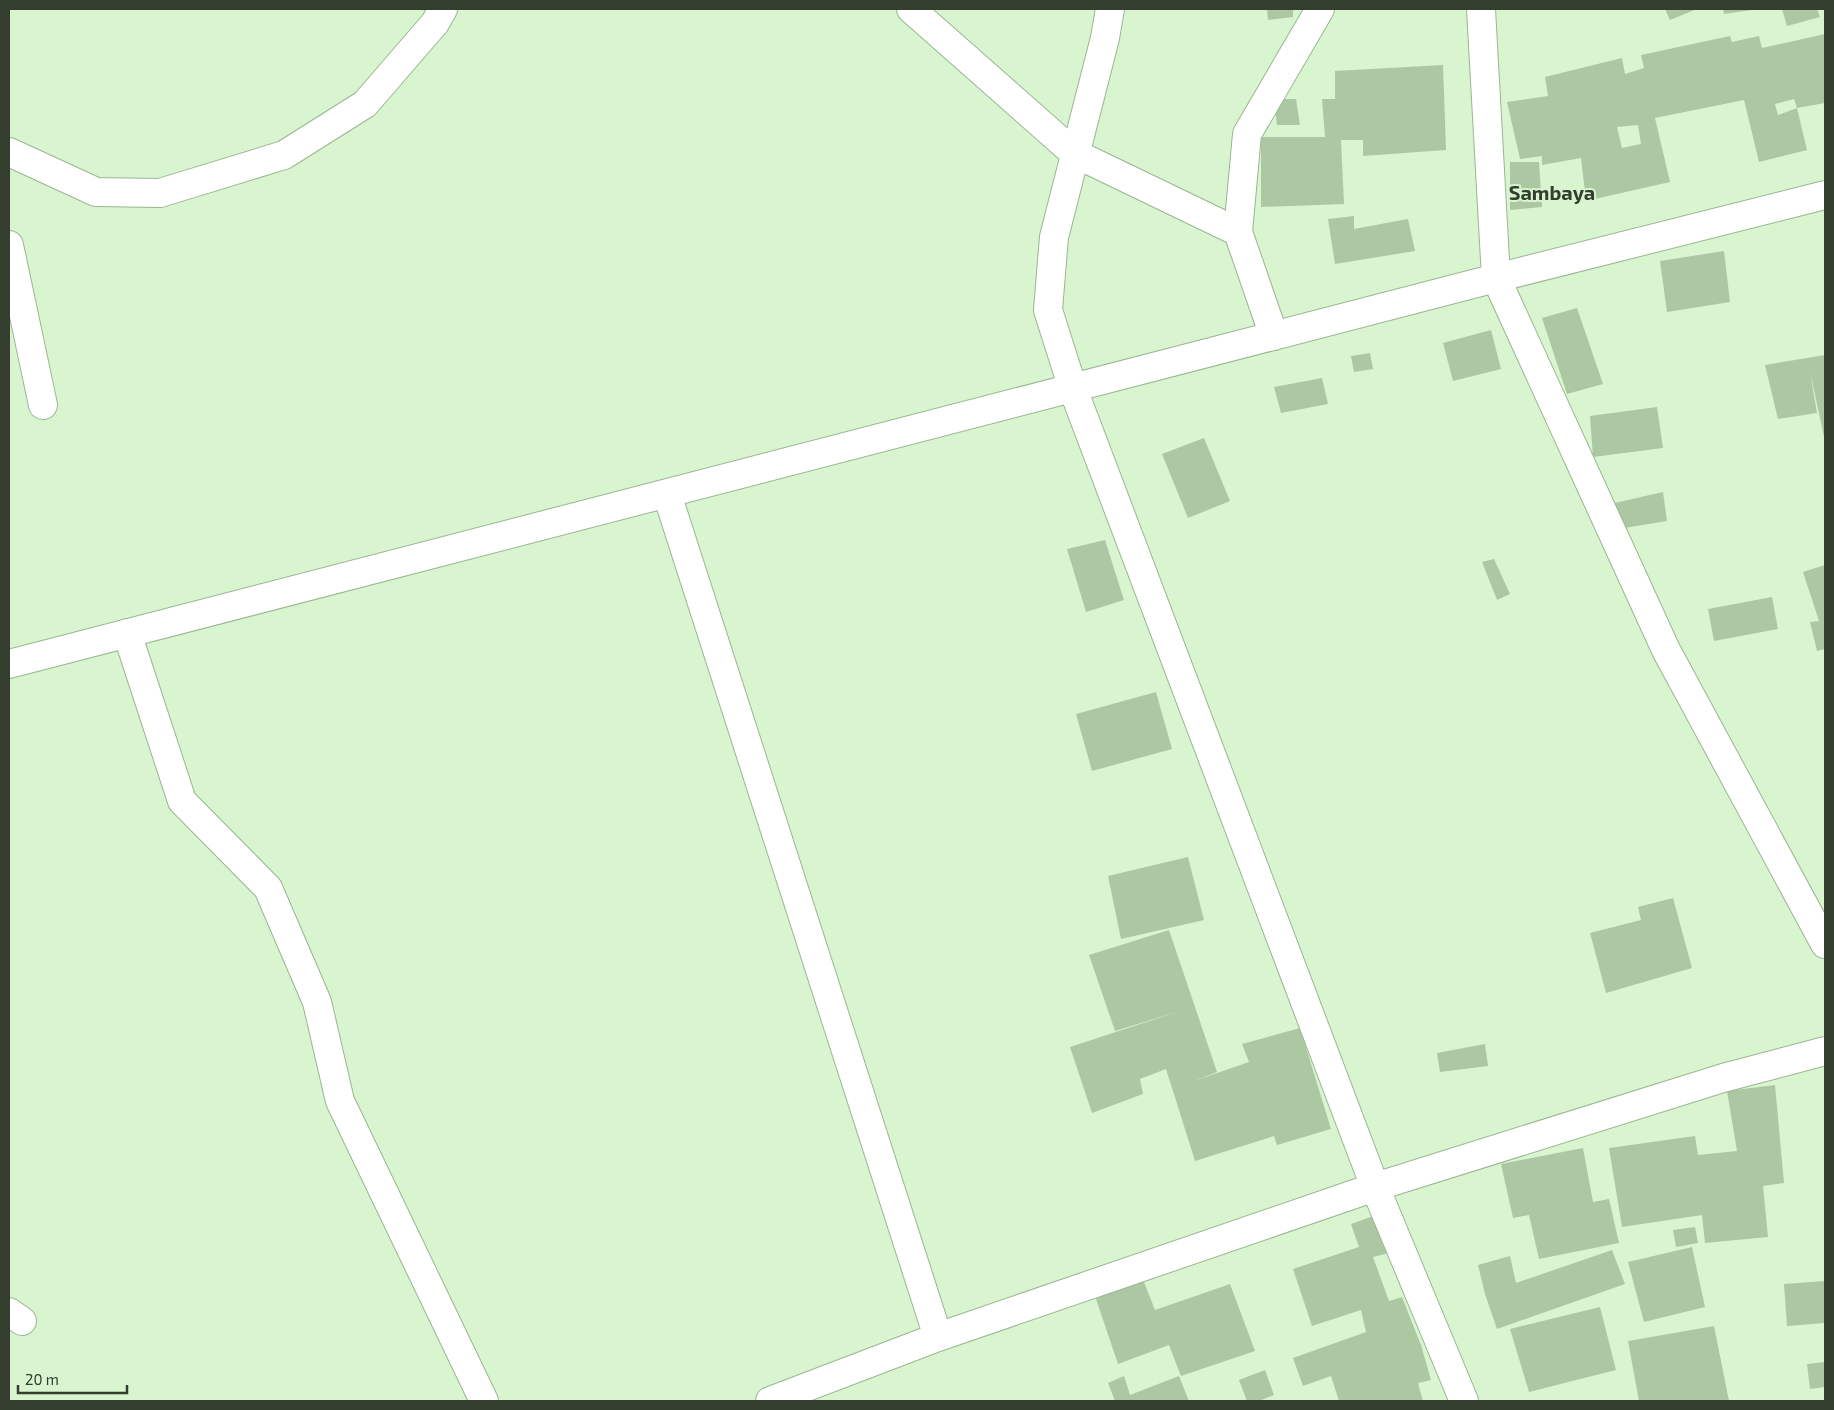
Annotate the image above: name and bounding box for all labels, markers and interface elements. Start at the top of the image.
district label: Sambaya [1509,180,1595,205]
scale bar [18,1362,126,1394]
text: 20 m [25,1370,59,1388]

